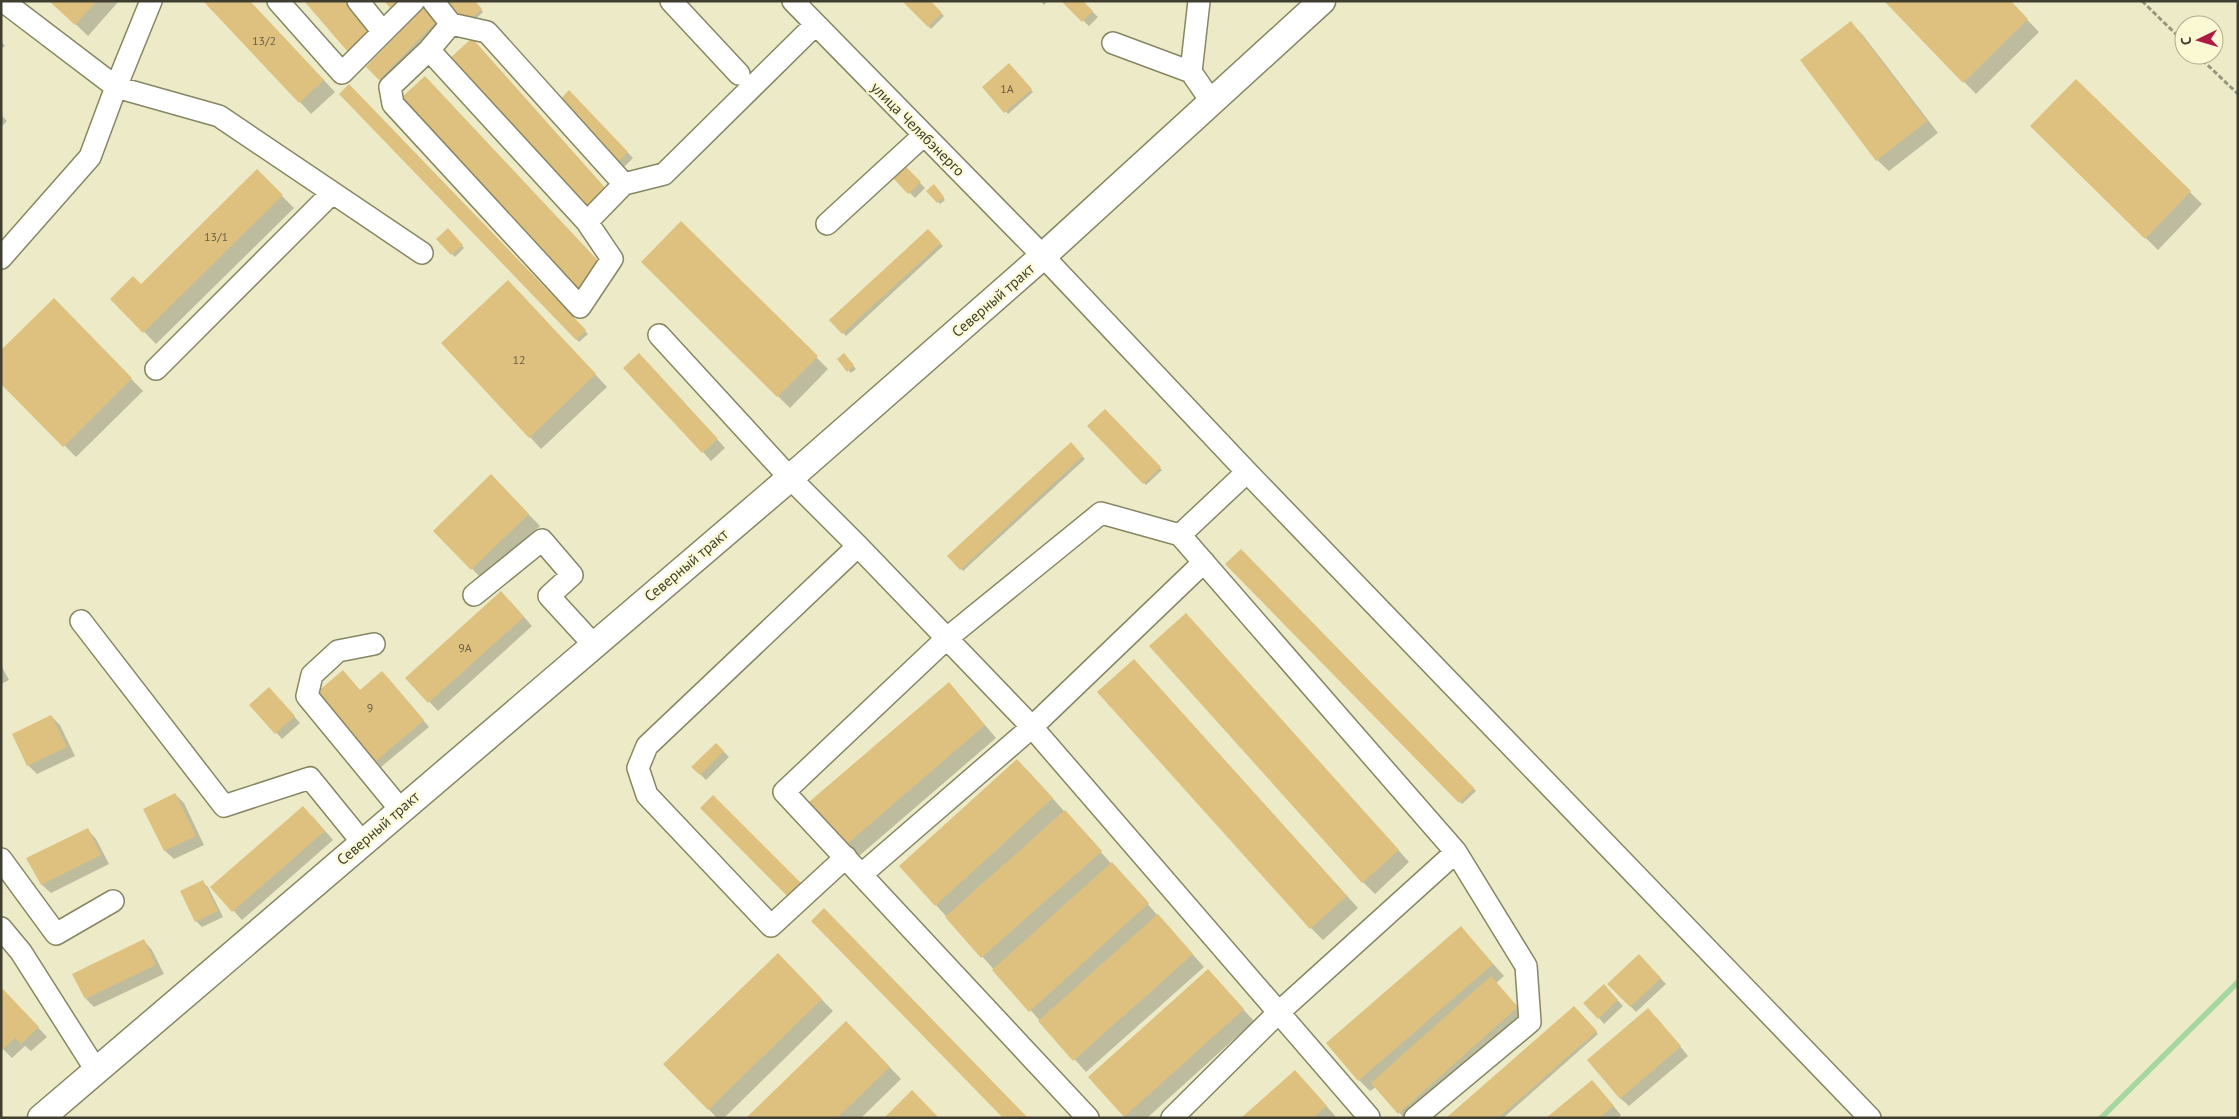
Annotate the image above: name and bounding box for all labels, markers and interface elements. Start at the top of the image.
north arrow [2174,15,2224,65]
house number: 13/2 [252,33,276,48]
text: С [2177,36,2195,46]
street label: улица Челябэнерго [867,78,969,180]
house number: 1А [1000,81,1014,96]
house number: 13/1 [204,229,228,244]
street label: Северный тракт [948,259,1038,341]
house number: 12 [512,352,526,367]
street label: Северный тракт [640,524,732,606]
house number: 9А [458,640,472,655]
house number: 9 [367,700,373,715]
street label: Северный тракт [333,787,423,869]

